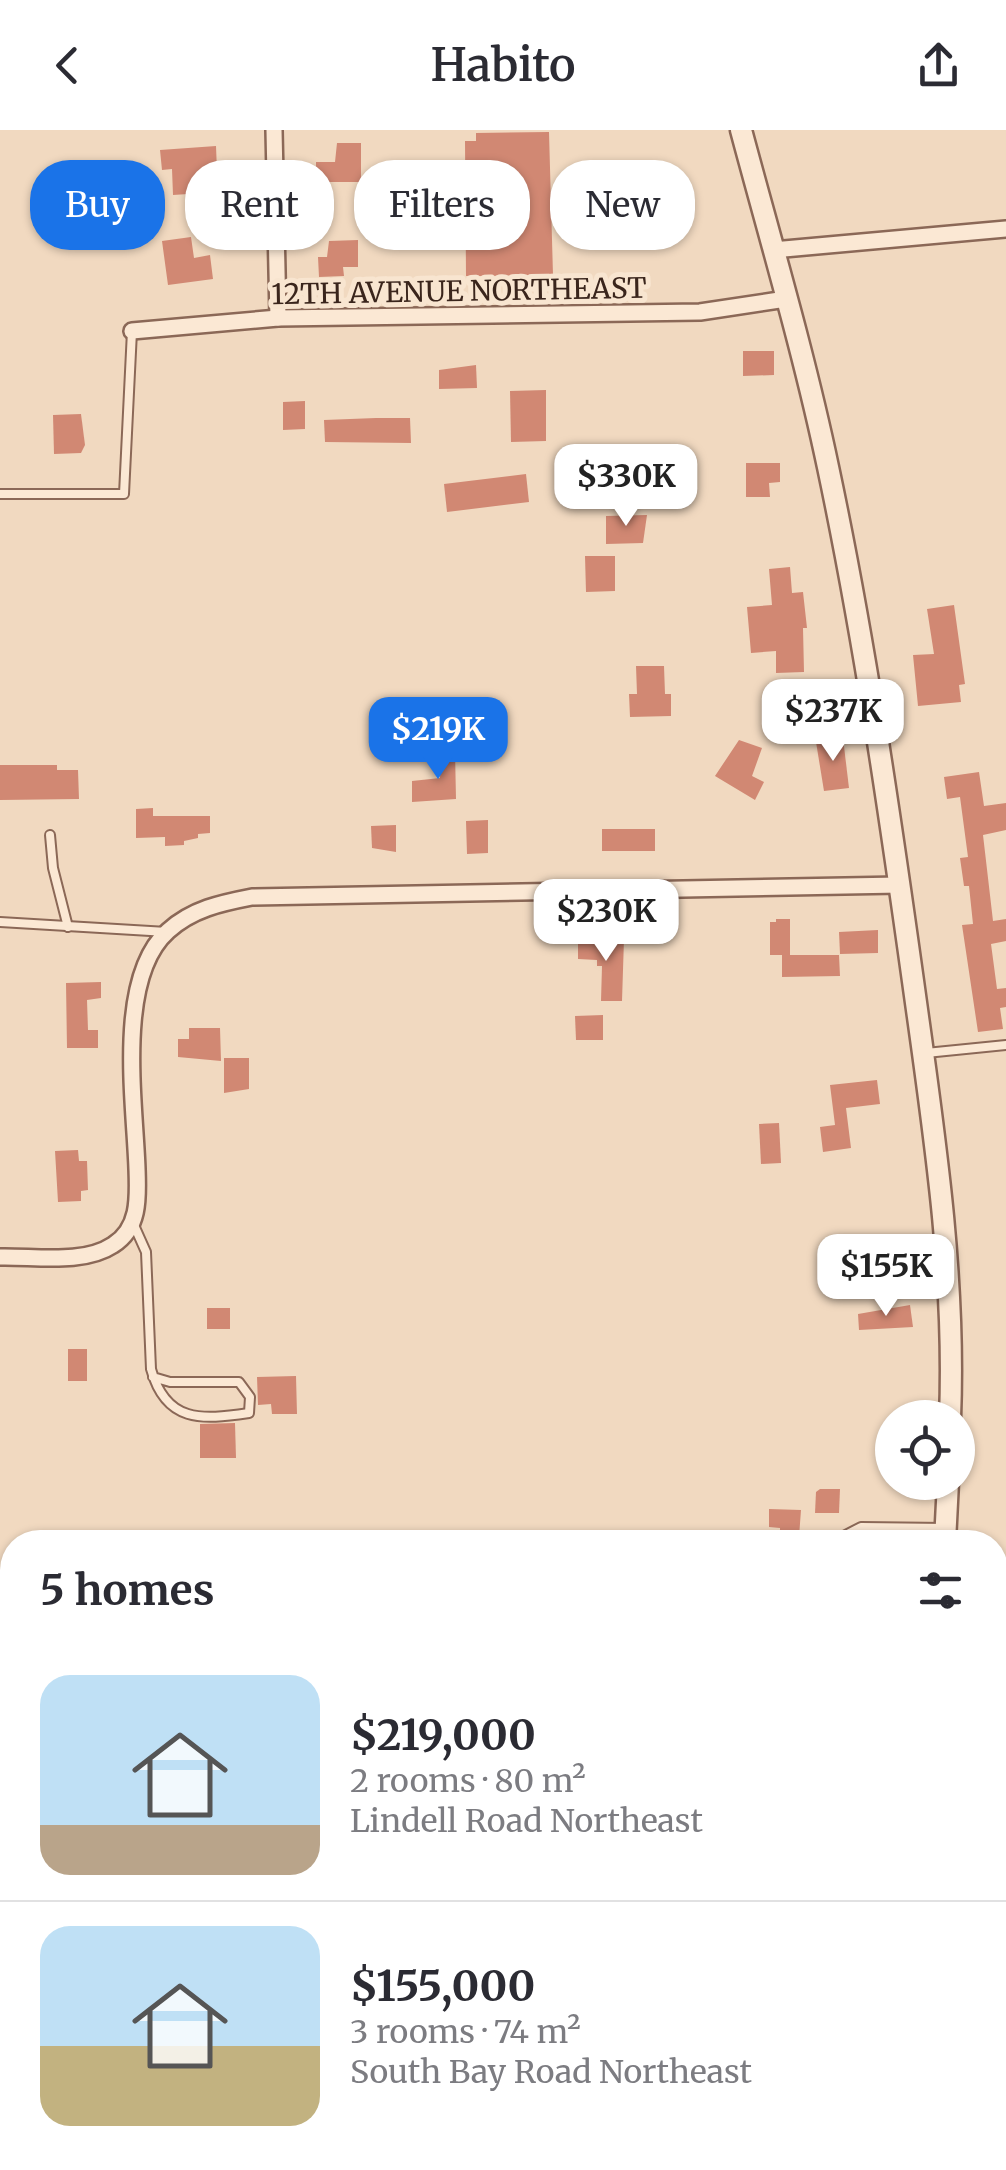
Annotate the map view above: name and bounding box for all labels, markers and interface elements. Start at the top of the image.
text: Habito [431,37,576,93]
icon: back [40,38,95,93]
icon: share [911,38,966,93]
chip: Buy [30,160,165,250]
chip: Rent [185,160,334,250]
chip: Filters [354,160,530,250]
chip: New [550,160,695,250]
street label: 12TH AVENUE NORTHEAST [271,270,647,312]
pin: $330K [556,444,696,529]
text: $330K [576,456,676,496]
pin: $237K [763,679,903,764]
text: $237K [784,691,882,731]
pin: $219K [368,697,508,782]
text: $219K [391,709,485,749]
pin: $230K [536,879,676,964]
text: $230K [556,891,656,931]
pin: $155K [816,1234,956,1319]
text: $155K [839,1246,933,1286]
map controls [875,1400,975,1500]
button: locate [875,1400,975,1500]
icon: filters [913,1563,968,1618]
text: 5 homes [40,1564,214,1616]
text: $219,000 [350,1709,536,1761]
icon: home [120,1715,240,1835]
text: 2 rooms · 80 m² [350,1761,586,1801]
text: Lindell Road Northeast [350,1801,703,1841]
text: $155,000 [350,1960,535,2012]
icon: home [120,1966,240,2086]
text: 3 rooms · 74 m² [350,2012,581,2052]
text: South Bay Road Northeast [350,2052,752,2092]

